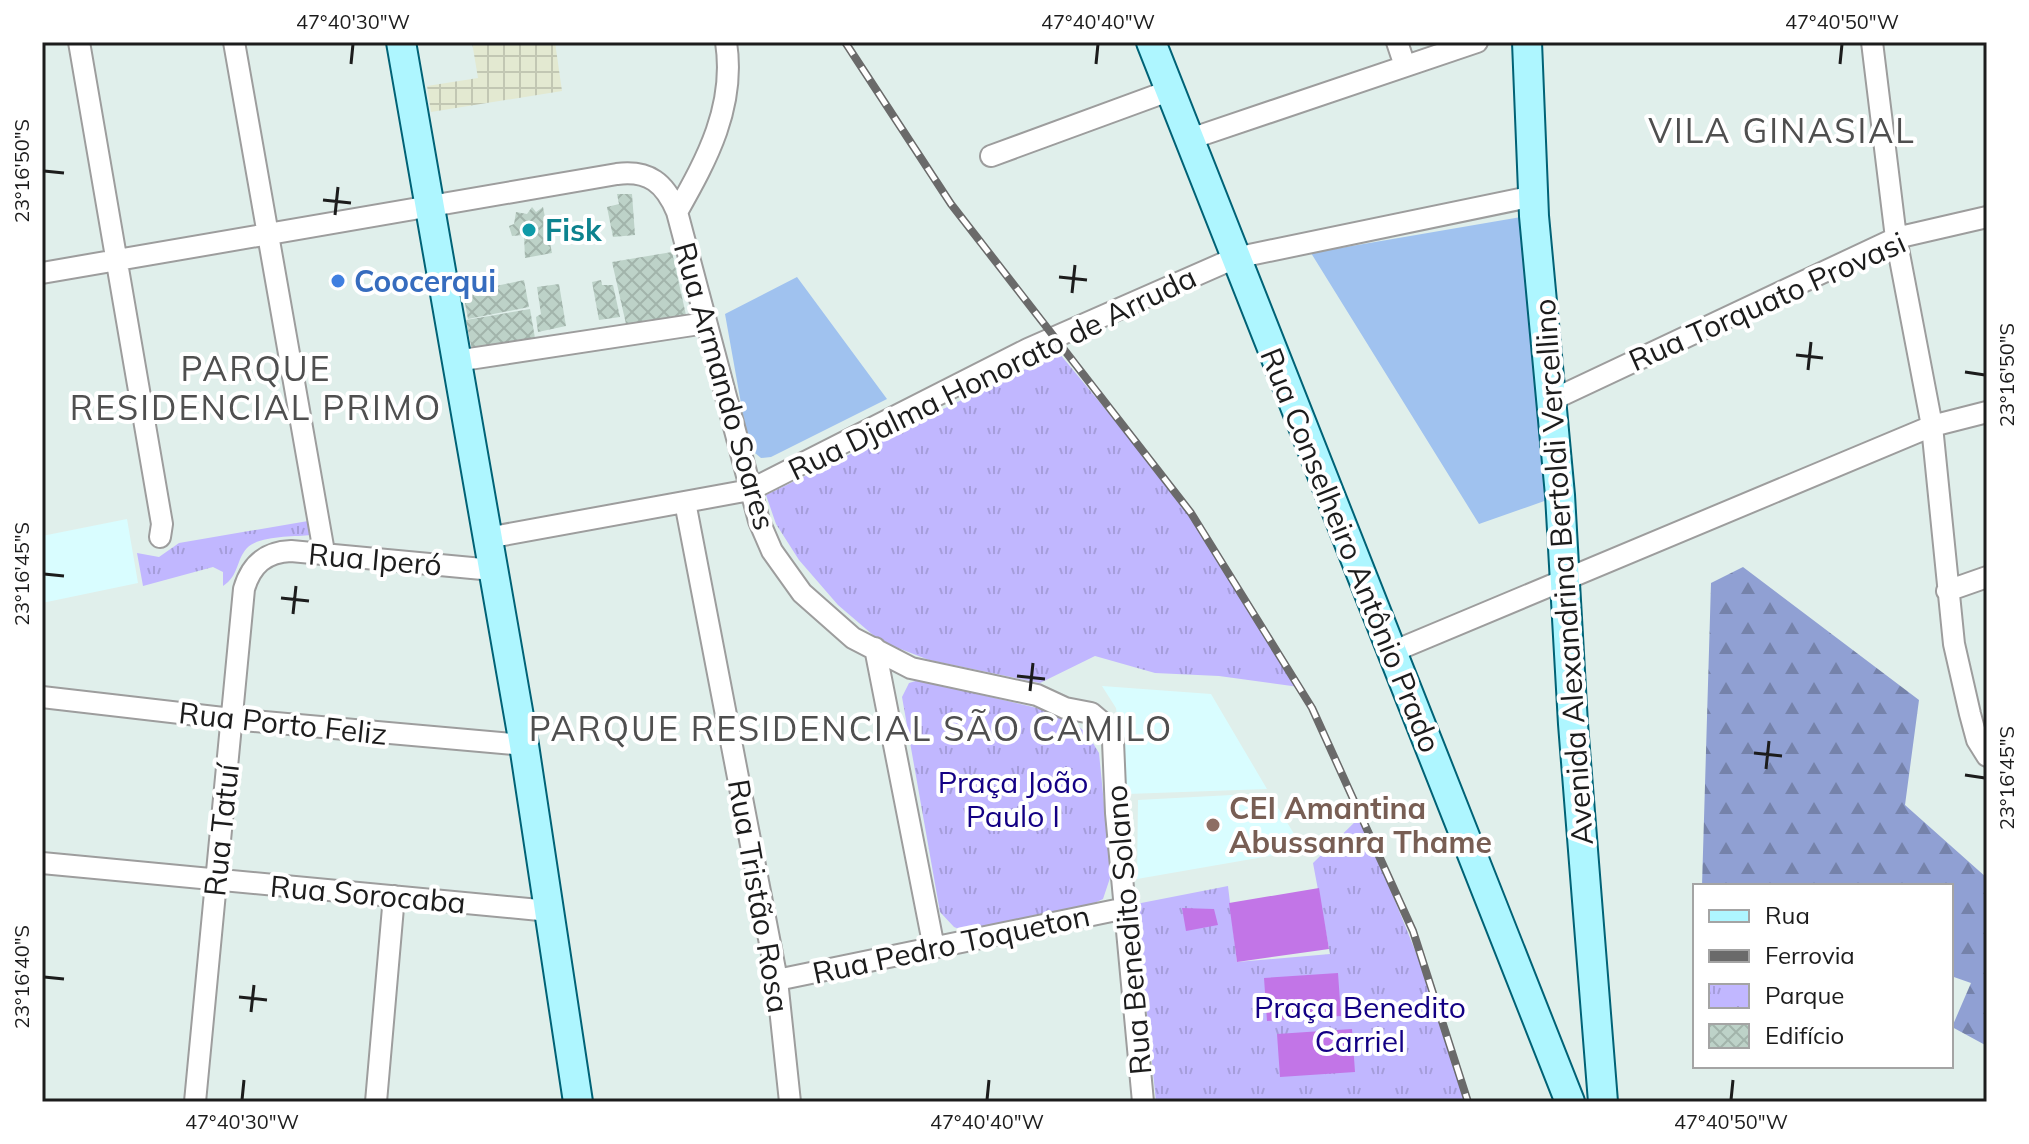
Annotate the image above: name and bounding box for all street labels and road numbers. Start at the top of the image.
street label: Rua Torquato Provasi [1623,223,1911,379]
street label: Rua Armando Soares [666,238,784,534]
street label: Rua Djalma Honorato de Arruda [782,258,1202,488]
street label: Avenida Alexandrina Bertoldi Vercellino [1525,298,1601,846]
street label: Rua Conselheiro Antônio Prado [1252,342,1450,758]
street label: Rua Iperó [307,534,443,584]
street label: Rua Porto Feliz [177,693,389,753]
street label: Rua Tatuí [195,760,247,898]
street label: Rua Tristão Rosa [720,776,798,1016]
street label: Rua Benedito Solano [1096,784,1160,1076]
street label: Rua Sorocaba [269,867,467,921]
street label: Rua Pedro Toqueton [809,896,1093,992]

